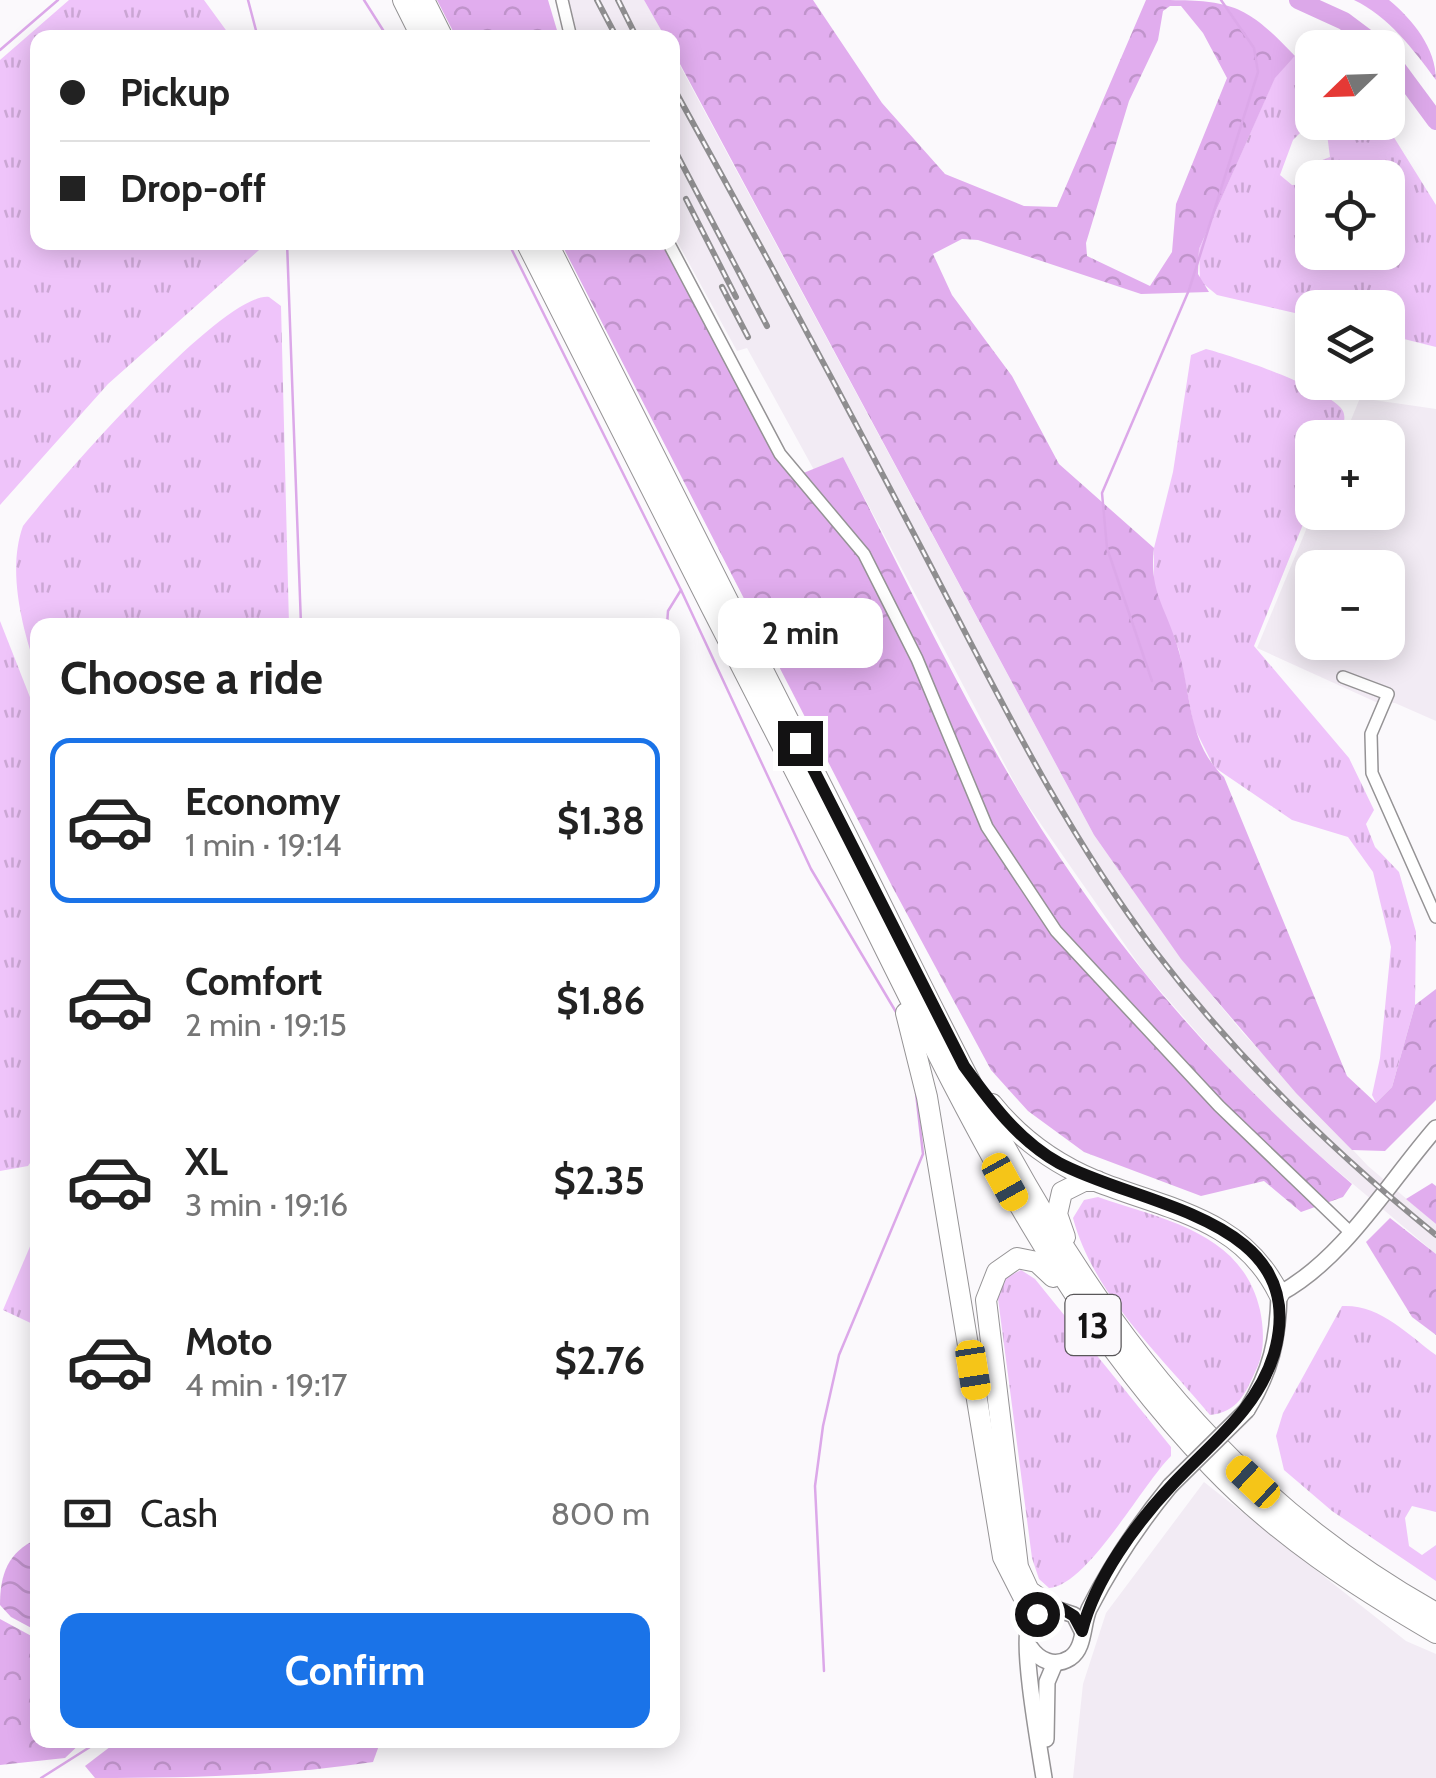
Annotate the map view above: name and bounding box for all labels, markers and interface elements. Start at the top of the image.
north arrow [1295,30,1405,140]
map controls [1295,30,1405,660]
text: Pickup [120,69,230,116]
button: locate [1295,160,1405,270]
text: Drop-off [120,165,266,212]
button: layers [1295,290,1405,400]
button: + [1295,420,1405,530]
button: − [1295,550,1405,660]
callout: 2 min [718,598,882,668]
text: 2 min [762,613,839,652]
text: Choose a ride [60,651,323,705]
route end [778,721,823,766]
icon: car [65,776,155,866]
text: Economy [185,778,340,825]
text: $1.38 [557,797,645,844]
text: 1 min · 19:14 [185,825,342,864]
icon: car [65,956,155,1046]
text: Comfort [185,958,322,1005]
text: $1.86 [556,977,645,1024]
text: 2 min · 19:15 [185,1005,347,1044]
icon: car [65,1136,155,1226]
text: XL [185,1138,228,1185]
car [977,1148,1033,1216]
text: $2.35 [554,1157,645,1204]
text: 3 min · 19:16 [185,1185,348,1224]
road number: 13 [1066,1295,1120,1355]
icon: car [65,1316,155,1406]
text: Moto [185,1318,272,1365]
text: $2.76 [555,1337,645,1384]
car [953,1338,993,1402]
text: 4 min · 19:17 [185,1365,347,1404]
car [1221,1451,1285,1513]
icon: cash [60,1486,115,1541]
text: Cash [140,1490,218,1537]
text: 800 m [551,1494,650,1533]
route start [1015,1592,1060,1637]
button: Confirm [60,1613,650,1728]

